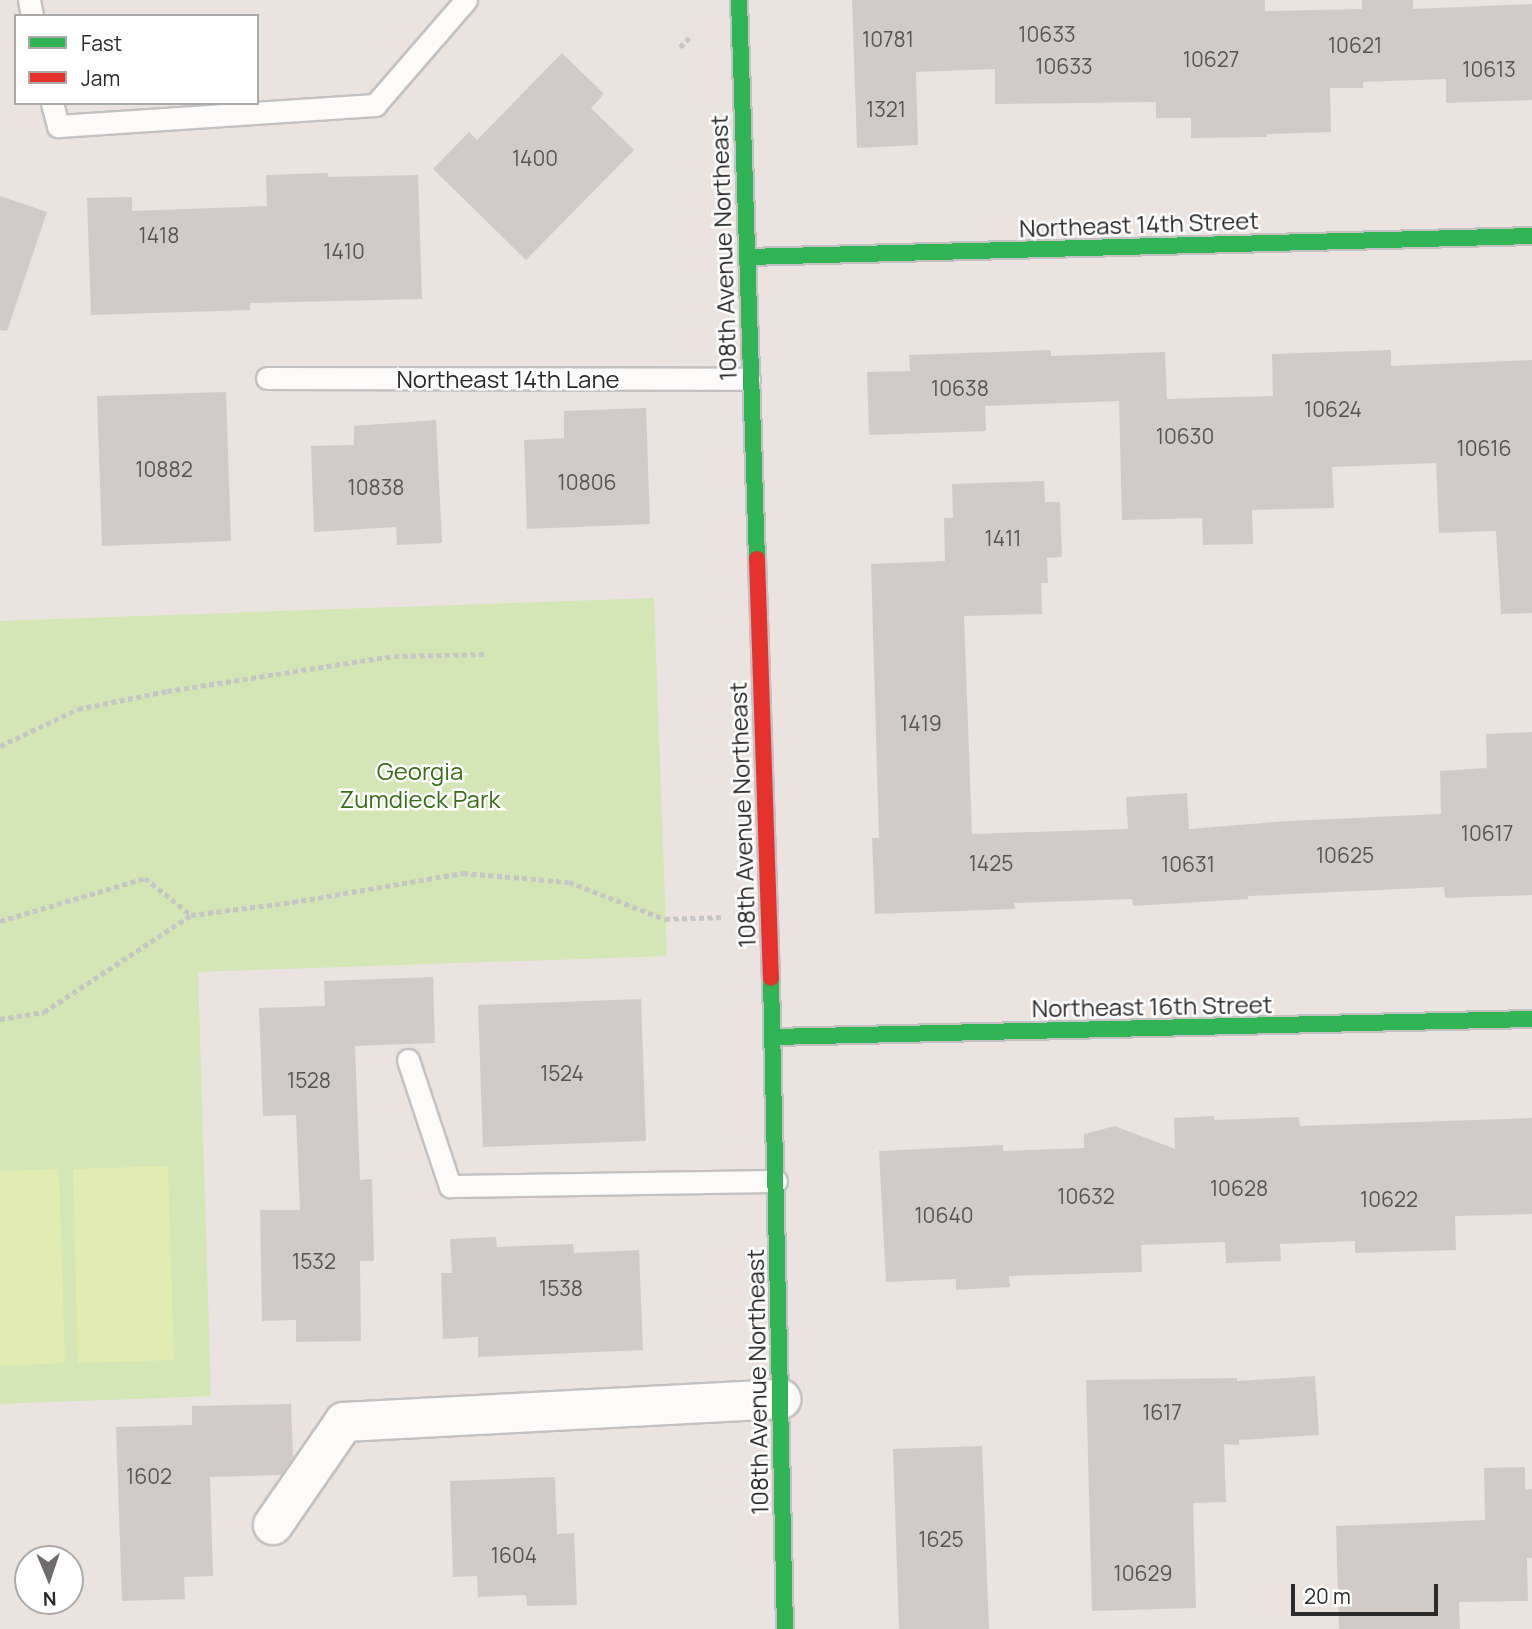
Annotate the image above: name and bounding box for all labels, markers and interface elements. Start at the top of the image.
legend [14,14,259,105]
house number: 10633 [1018,21,1076,47]
house number: 10781 [862,26,914,52]
text: Fast [81,29,122,57]
house number: 10621 [1328,32,1382,58]
house number: 10627 [1183,46,1239,72]
house number: 10633 [1035,53,1093,79]
house number: 10613 [1462,56,1516,82]
text: Jam [81,64,120,92]
house number: 1321 [866,96,906,122]
street label: 108th Avenue Northeast [704,115,742,381]
house number: 1400 [512,145,558,171]
street label: Northeast 14th Street [1019,205,1259,243]
house number: 1418 [139,222,179,248]
house number: 1410 [323,238,365,264]
street label: Northeast 14th Lane [396,365,620,393]
house number: 10638 [931,375,989,401]
house number: 10624 [1304,396,1362,422]
house number: 10630 [1156,423,1214,449]
house number: 10616 [1457,435,1511,461]
house number: 10882 [135,456,193,482]
house number: 10806 [557,469,617,495]
house number: 10838 [348,474,404,500]
house number: 1411 [985,525,1021,551]
street label: 108th Avenue Northeast [723,682,761,948]
house number: 1419 [900,710,942,736]
park label: Georgia Zumdieck Park [340,757,500,813]
house number: 10617 [1461,820,1513,846]
house number: 10625 [1316,842,1374,868]
house number: 1425 [969,850,1013,876]
house number: 10631 [1161,851,1215,877]
street label: Northeast 16th Street [1031,990,1273,1022]
house number: 1524 [540,1060,584,1086]
house number: 1528 [287,1067,331,1093]
house number: 10628 [1210,1175,1268,1201]
house number: 10632 [1057,1183,1115,1209]
house number: 10622 [1360,1186,1418,1212]
house number: 10640 [914,1202,974,1228]
house number: 1532 [292,1248,336,1274]
street label: 108th Avenue Northeast [740,1249,774,1515]
house number: 1538 [539,1275,583,1301]
house number: 1617 [1142,1399,1182,1425]
house number: 1602 [126,1463,172,1489]
house number: 1625 [918,1526,964,1552]
house number: 1604 [491,1542,537,1568]
north arrow [14,1545,84,1615]
house number: 10629 [1113,1560,1173,1586]
scale bar [1294,1570,1441,1614]
text: 20 m [1304,1582,1351,1610]
text: N [42,1586,57,1612]

